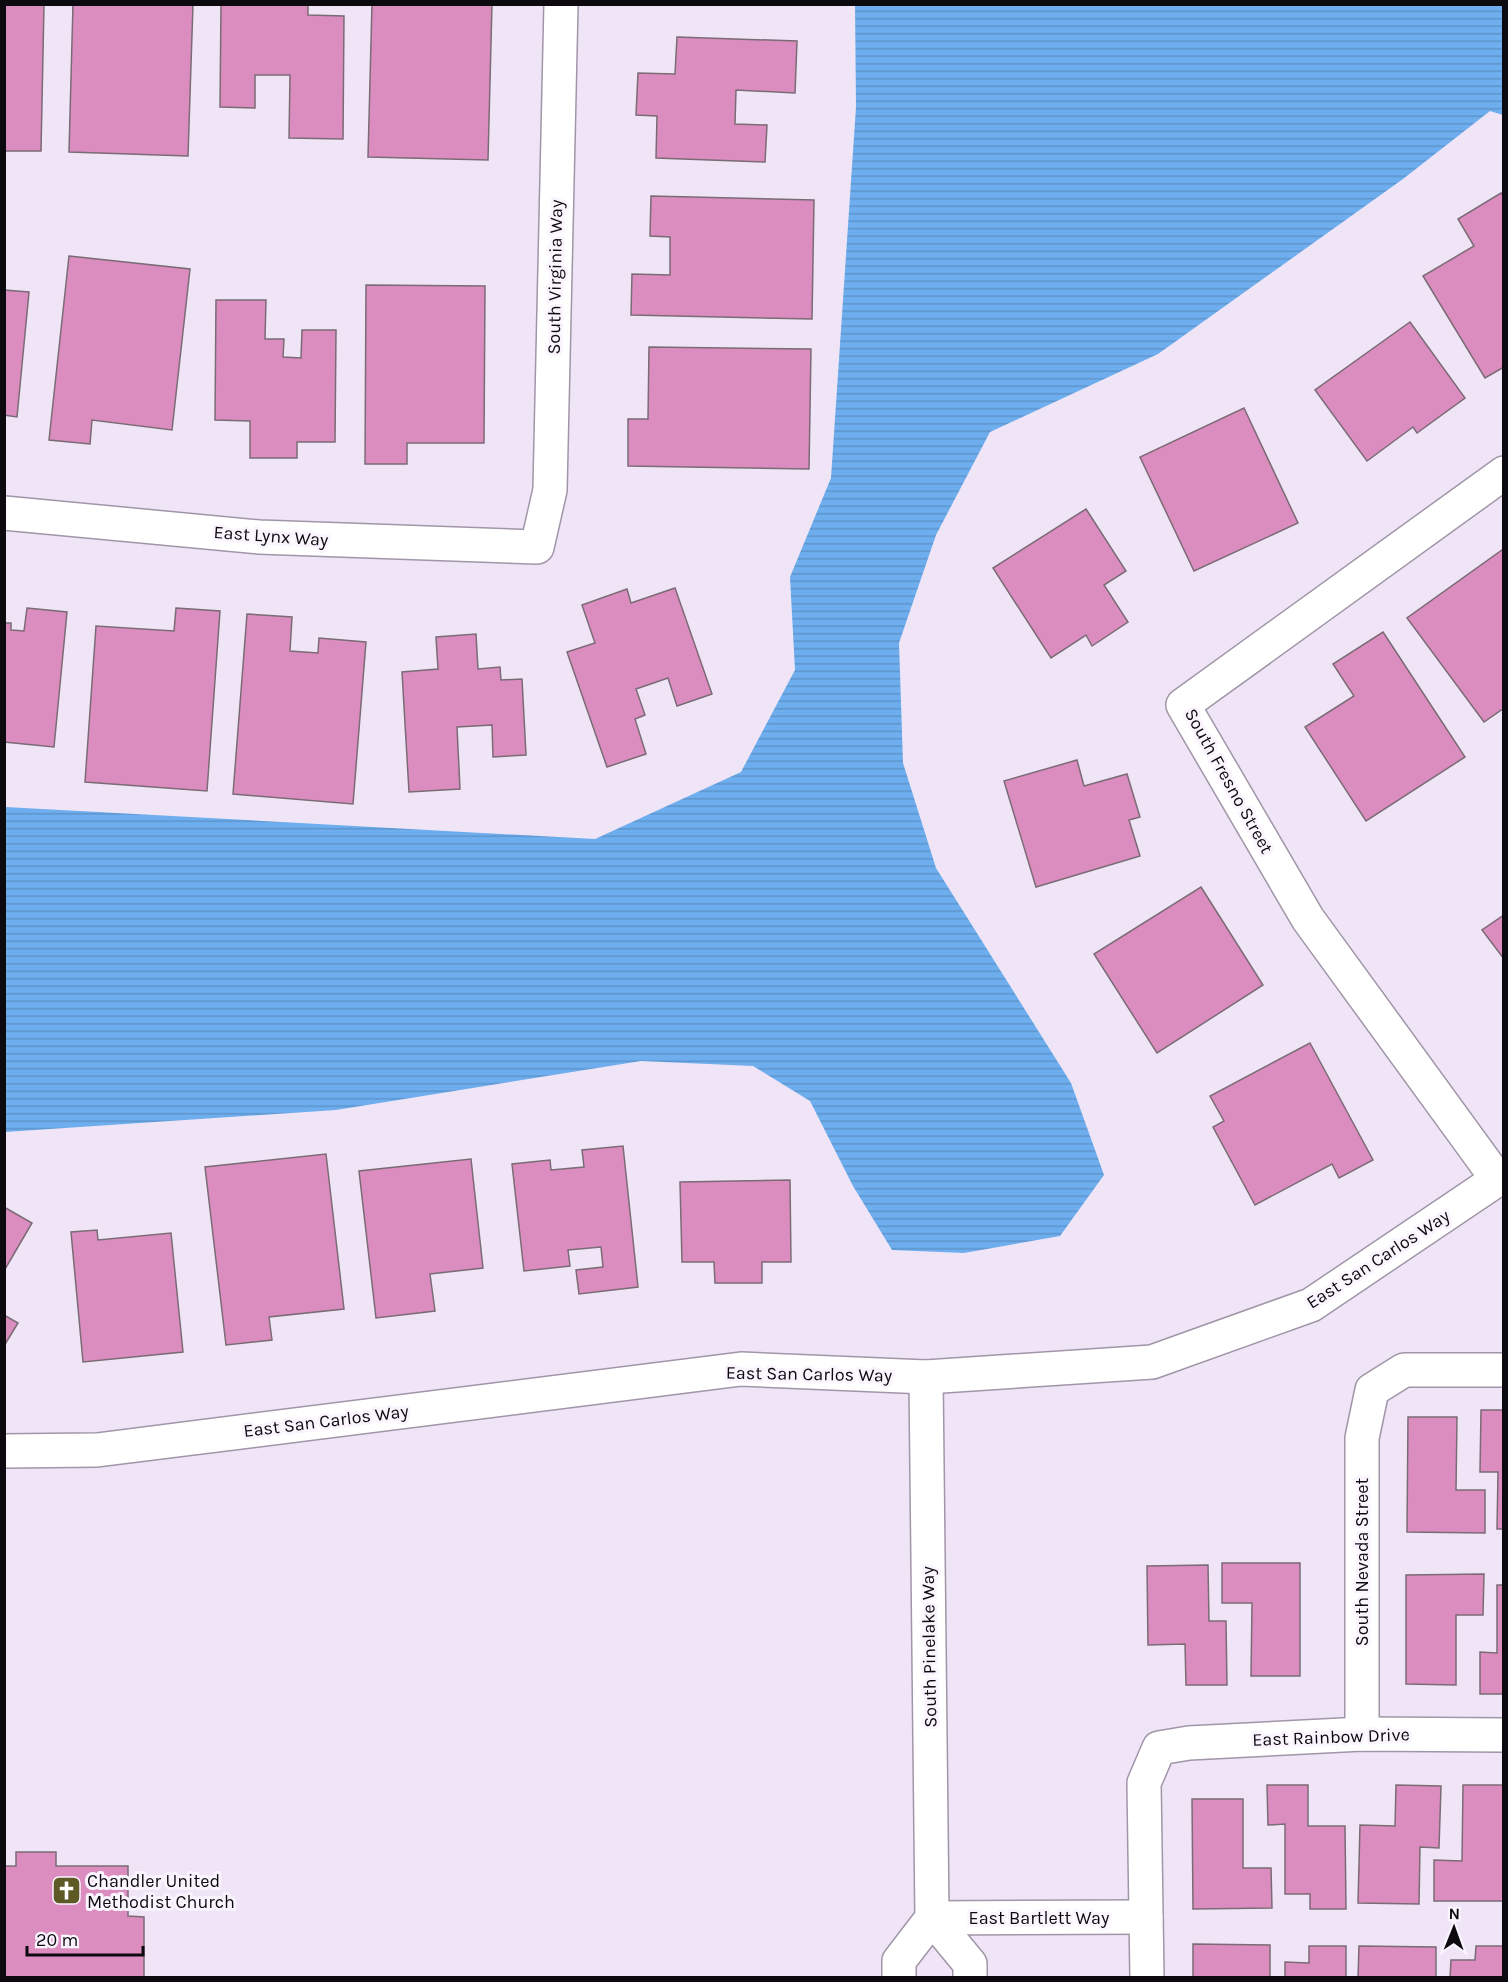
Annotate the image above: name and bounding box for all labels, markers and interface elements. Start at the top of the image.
street label: South Virginia Way [543,199,567,355]
street label: East Lynx Way [213,521,330,551]
street label: South Fresno Street [1180,705,1278,858]
street label: East San Carlos Way [1302,1204,1454,1314]
street label: East San Carlos Way [726,1362,893,1386]
street label: East San Carlos Way [242,1400,410,1442]
street label: South Nevada Street [1351,1478,1373,1646]
street label: South Pinelake Way [917,1566,941,1728]
street label: East Rainbow Drive [1252,1723,1410,1751]
place label: Chandler United Methodist Church [87,1870,235,1913]
church icon: Chandler United Methodist Church [50,1875,82,1907]
north arrow [1424,1898,1484,1958]
text: N [1448,1904,1460,1923]
street label: East Bartlett Way [969,1907,1110,1929]
scale bar [27,1919,142,1957]
text: 20 m [36,1929,78,1951]

